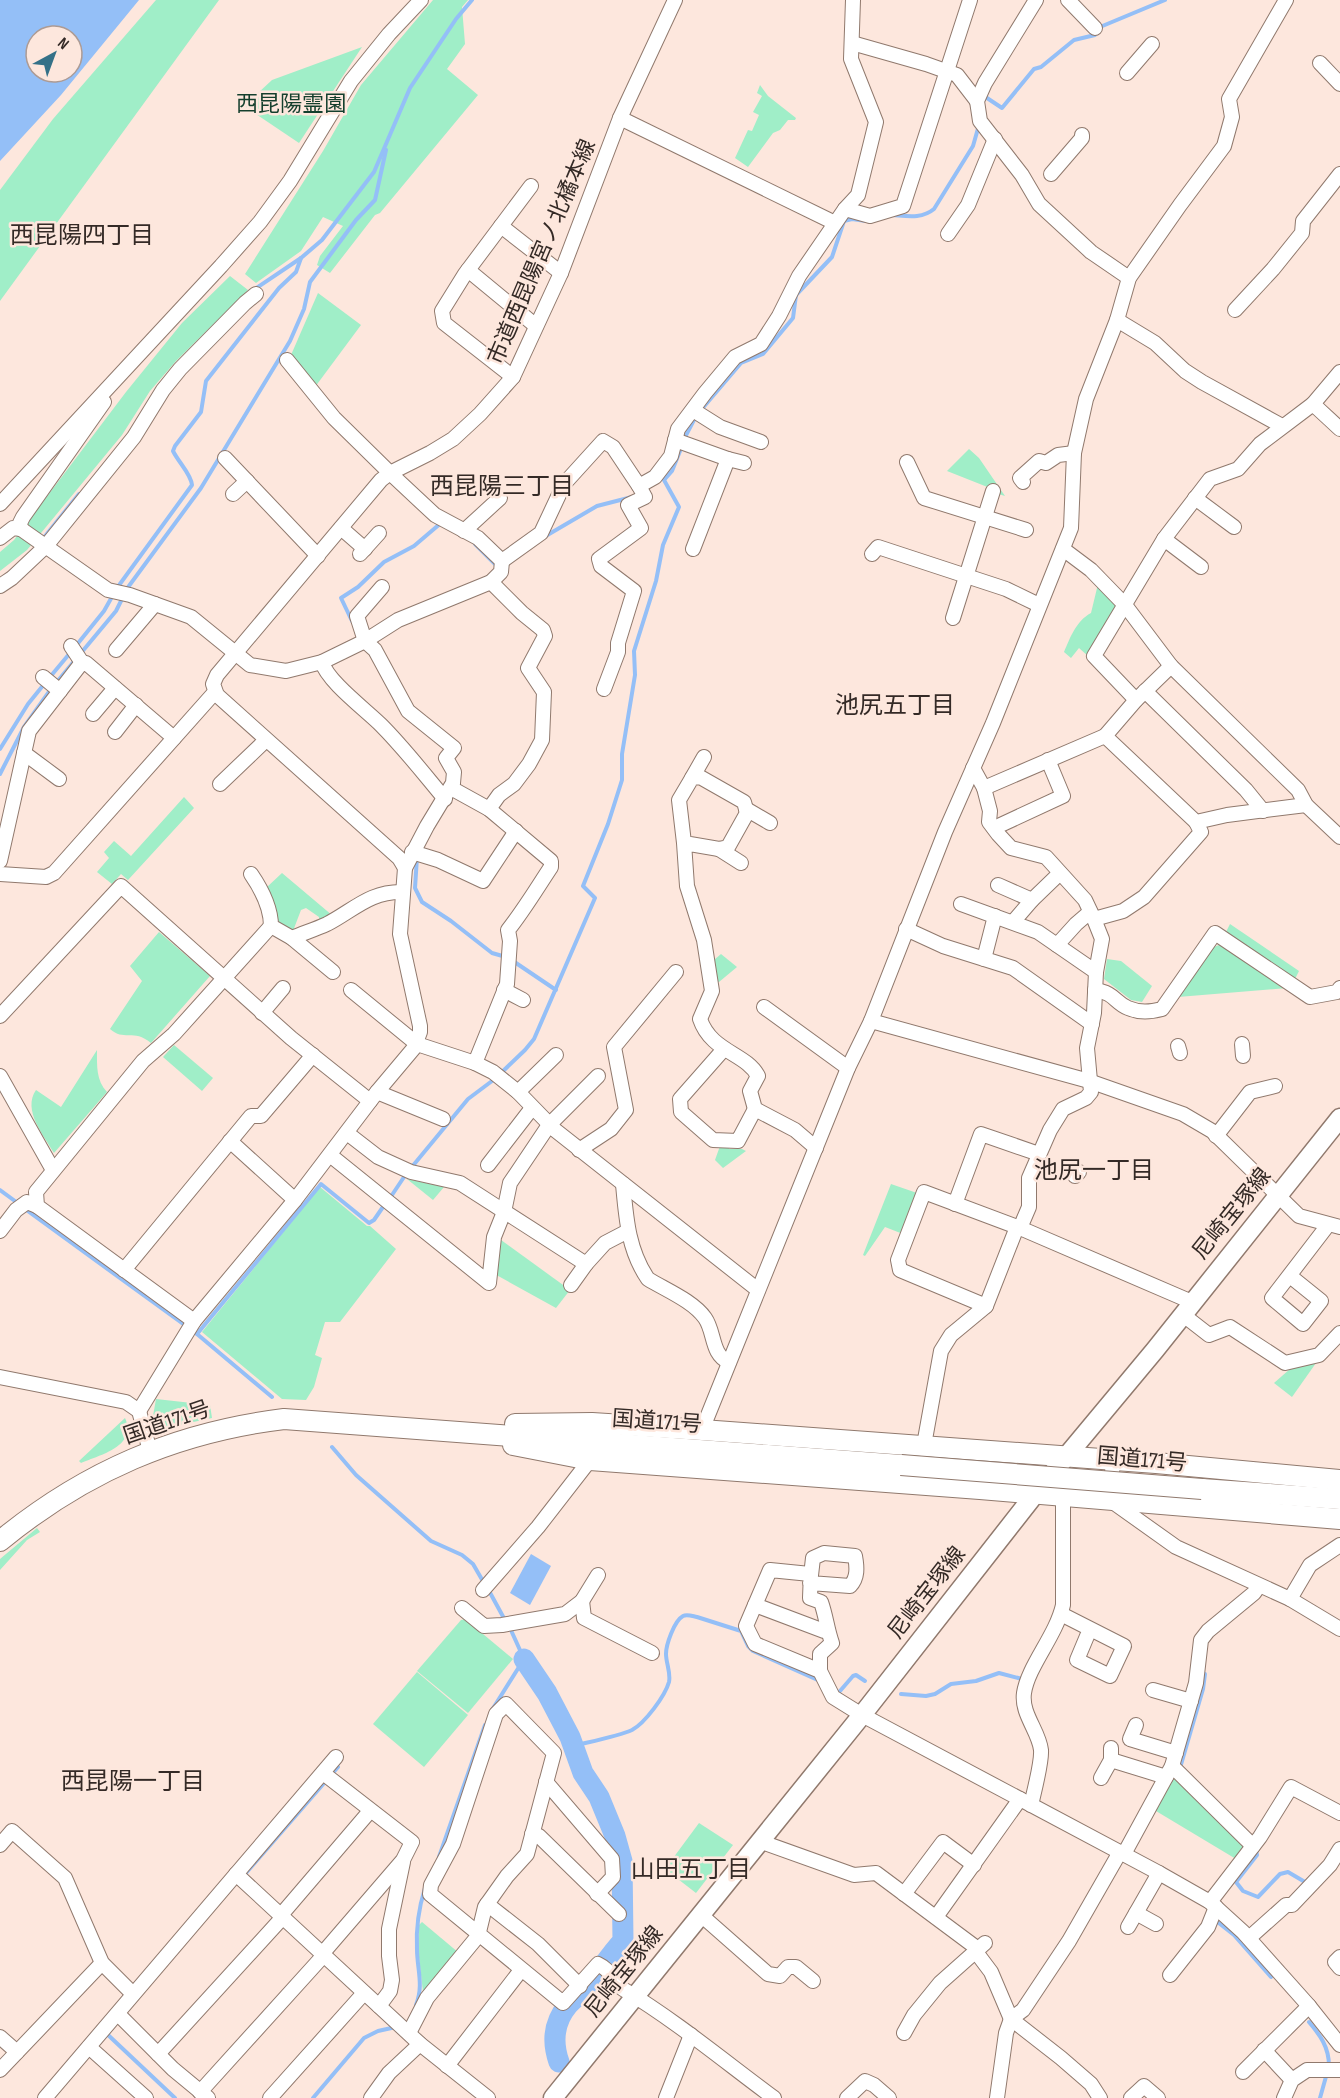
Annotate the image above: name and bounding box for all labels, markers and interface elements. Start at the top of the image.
north arrow [24,24,84,84]
text: N [53,34,72,54]
park label: 西昆陽霊園 [236,91,346,118]
street label: 市道西昆陽宮ノ北橘本線 [482,135,602,369]
district label: 西昆陽四丁目 [10,221,154,250]
district label: 西昆陽三丁目 [430,472,574,501]
district label: 池尻五丁目 [835,691,955,720]
district label: 池尻一丁目 [1034,1156,1154,1185]
street label: 尼崎宝塚線 [1187,1163,1277,1265]
street label: 国道171号 [120,1396,214,1450]
street label: 国道171号 [611,1405,703,1439]
street label: 国道171号 [1096,1443,1188,1477]
street label: 尼崎宝塚線 [882,1541,972,1645]
district label: 西昆陽一丁目 [61,1767,205,1796]
district label: 山田五丁目 [631,1855,751,1884]
street label: 尼崎宝塚線 [579,1921,669,2023]

